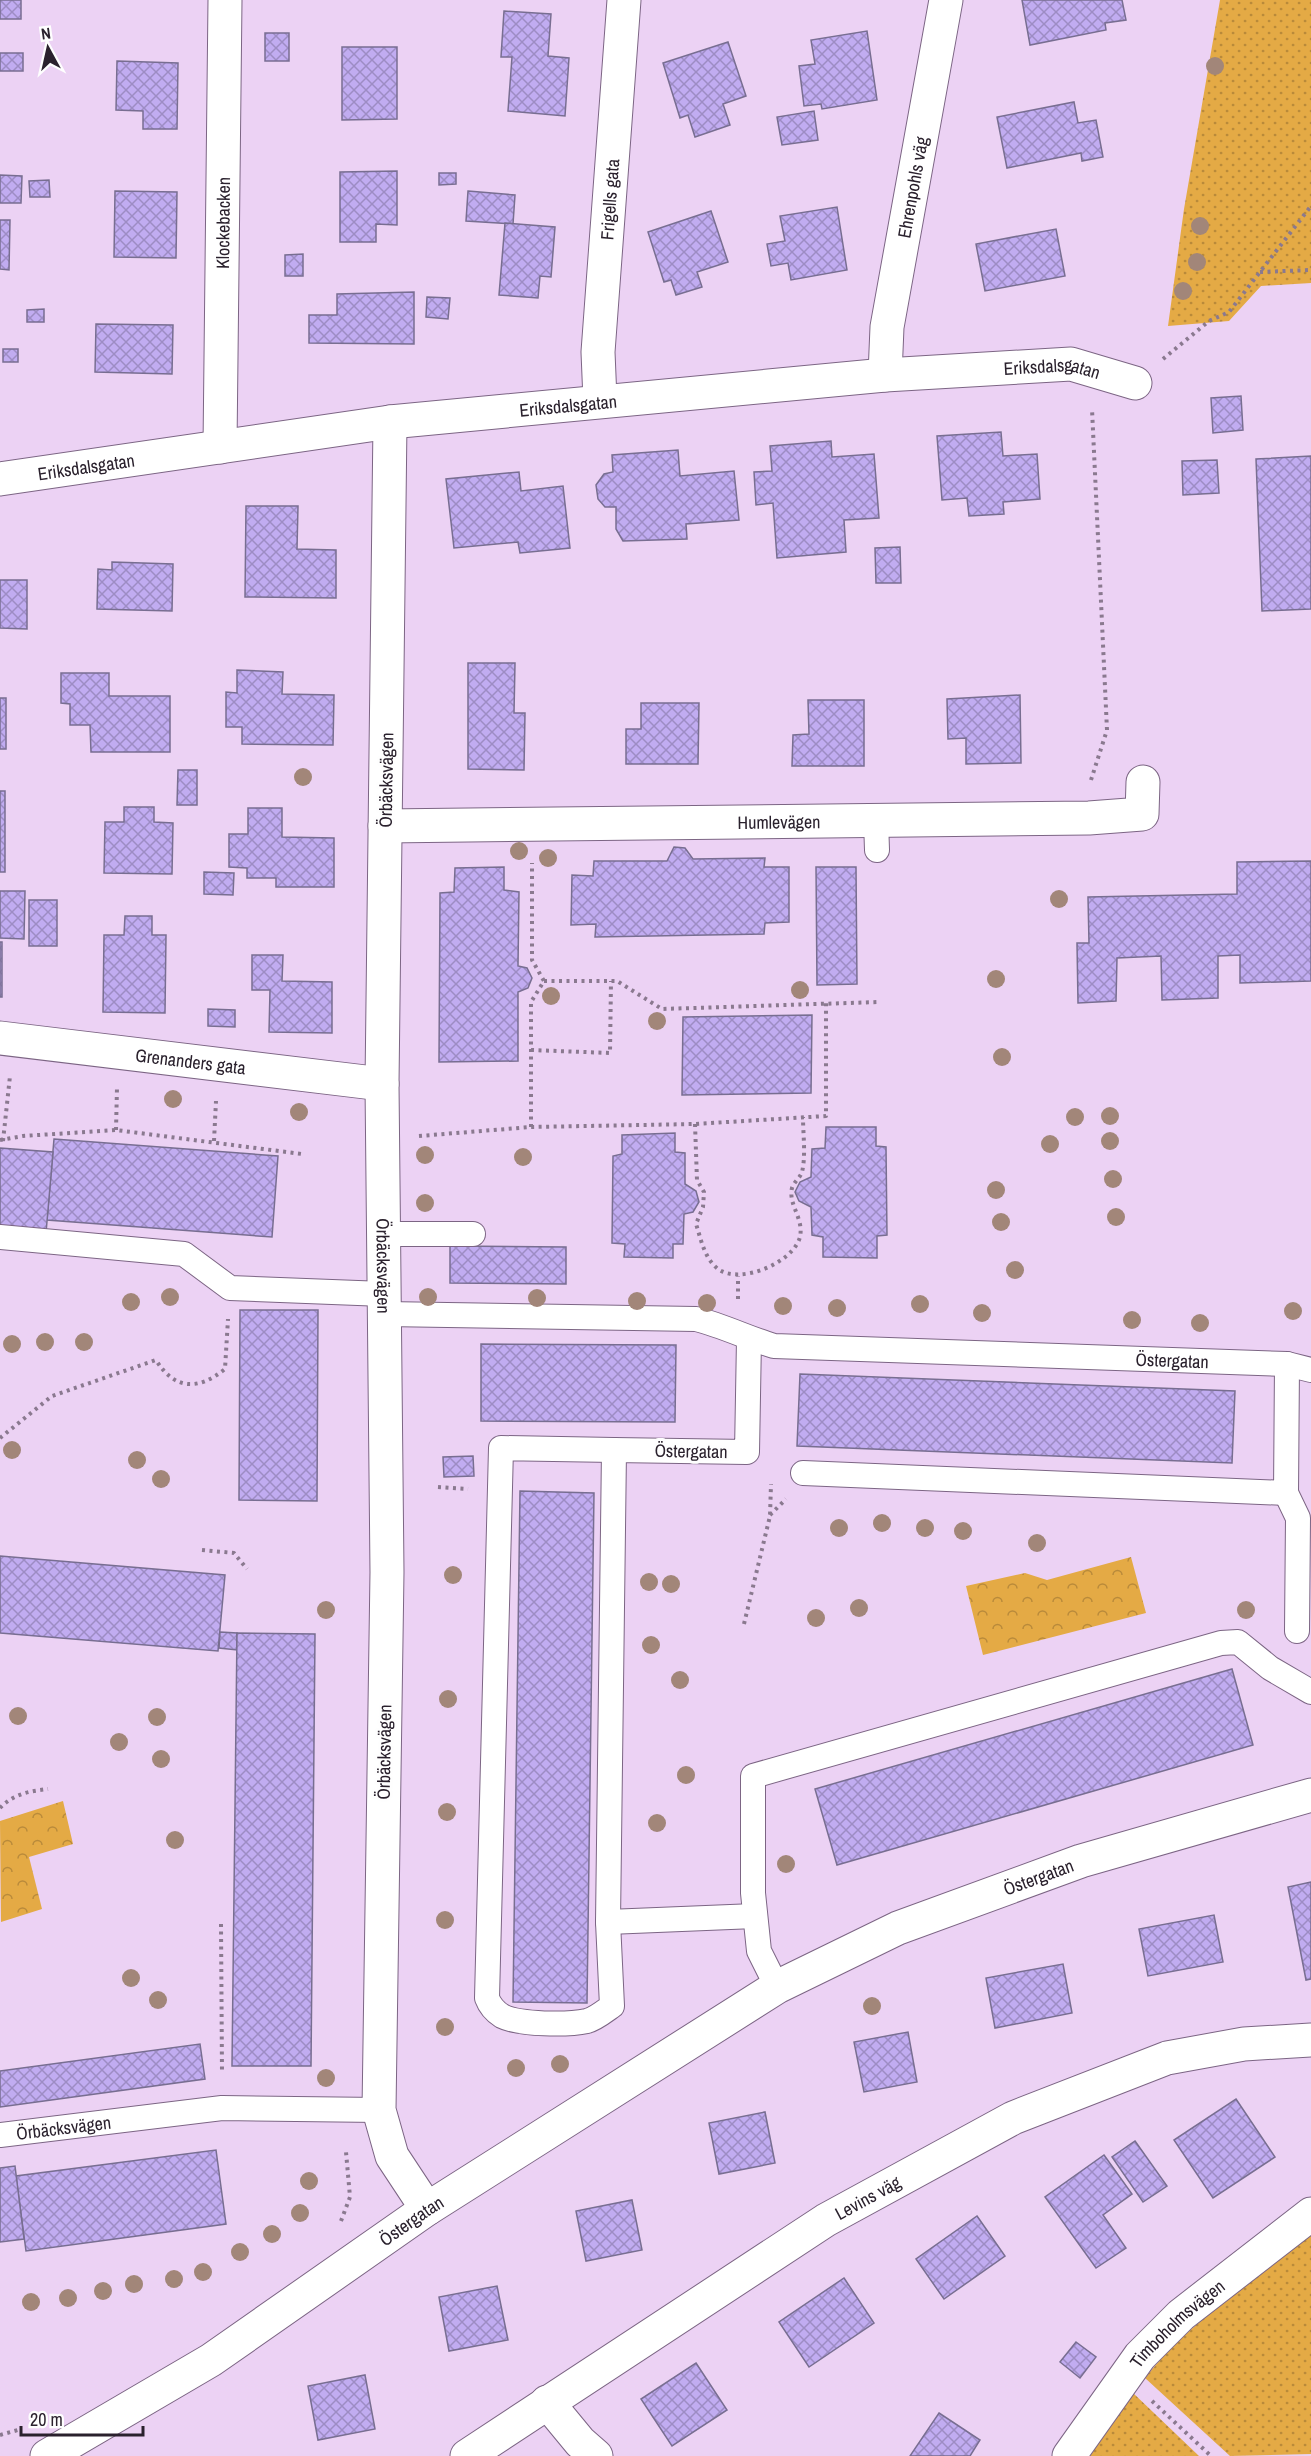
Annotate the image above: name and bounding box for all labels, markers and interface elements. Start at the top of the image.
north arrow [18,18,78,78]
text: N [40,22,52,45]
street label: Ehrenpohls väg [891,134,934,240]
street label: Frigells gata [594,158,625,241]
street label: Klockebacken [209,177,236,269]
street label: Eriksdalsgatan [1003,351,1103,385]
street label: Eriksdalsgatan [518,388,618,422]
street label: Eriksdalsgatan [36,447,136,486]
street label: Örbäcksvägen [373,732,399,828]
street label: Humlevägen [737,809,821,834]
street label: Grenanders gata [134,1042,247,1080]
street label: Örbäcksvägen [371,1218,397,1314]
street label: Östergatan [1135,1346,1209,1374]
street label: Östergatan [654,1438,728,1464]
street label: Örbäcksvägen [371,1704,397,1800]
street label: Östergatan [1000,1852,1077,1901]
street label: Örbäcksvägen [15,2109,112,2145]
street label: Levins väg [830,2169,906,2225]
street label: Östergatan [374,2189,448,2251]
street label: Timboholmsvägen [1123,2273,1230,2372]
scale bar [21,2399,142,2437]
text: 20 m [30,2407,63,2432]

